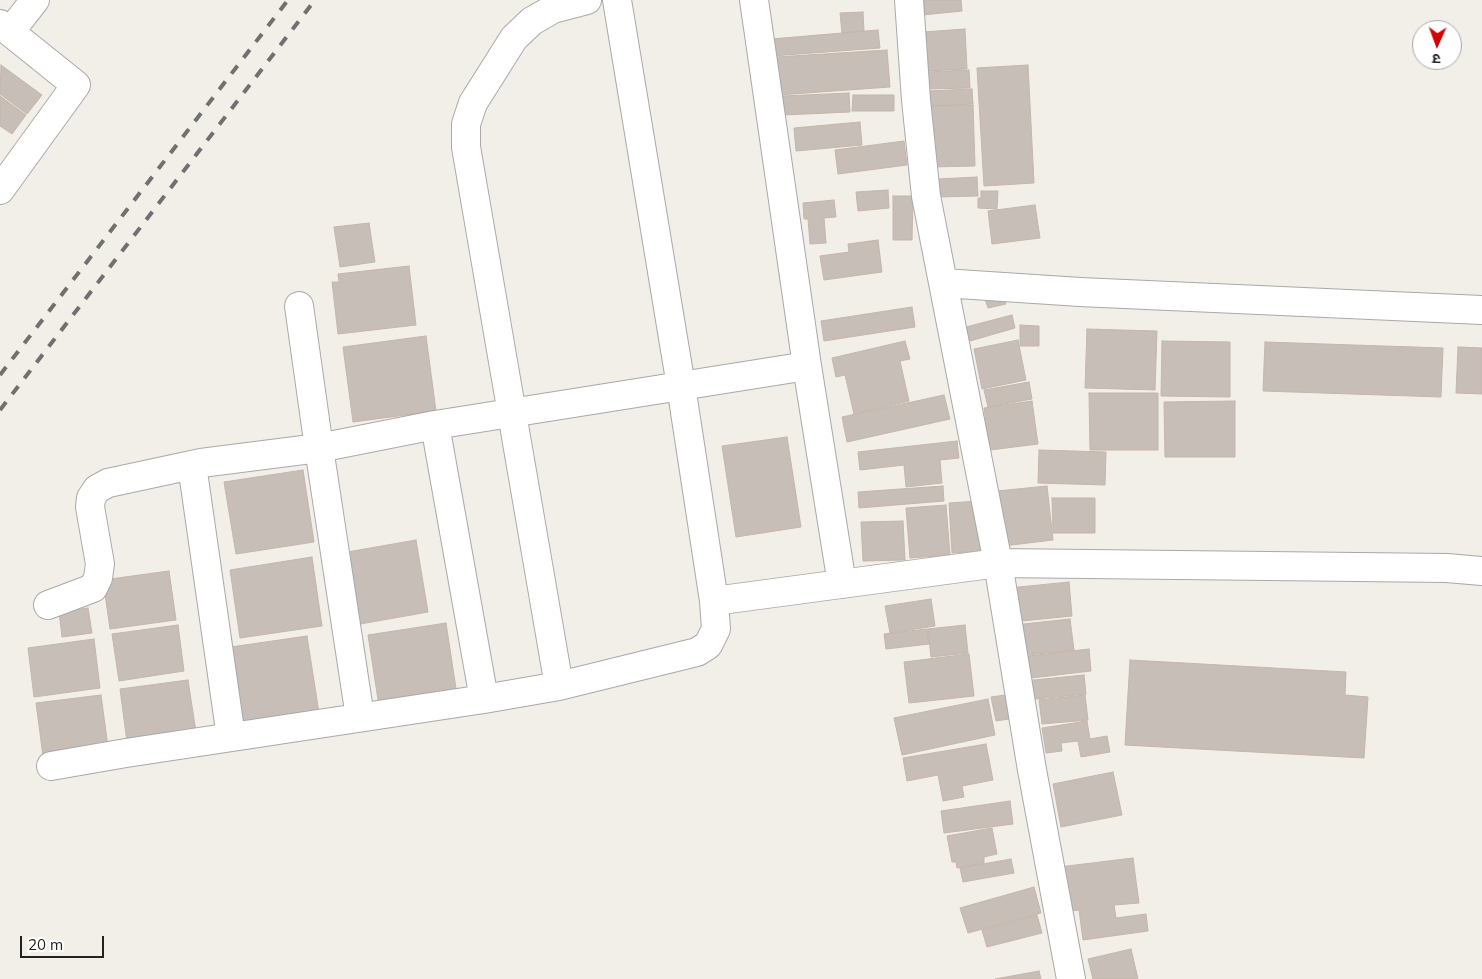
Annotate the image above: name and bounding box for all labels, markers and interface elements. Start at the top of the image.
north arrow [1412,20,1462,70]
text: उ [1432,50,1441,68]
scale bar [22,926,106,958]
text: 20 m [28,935,63,954]

